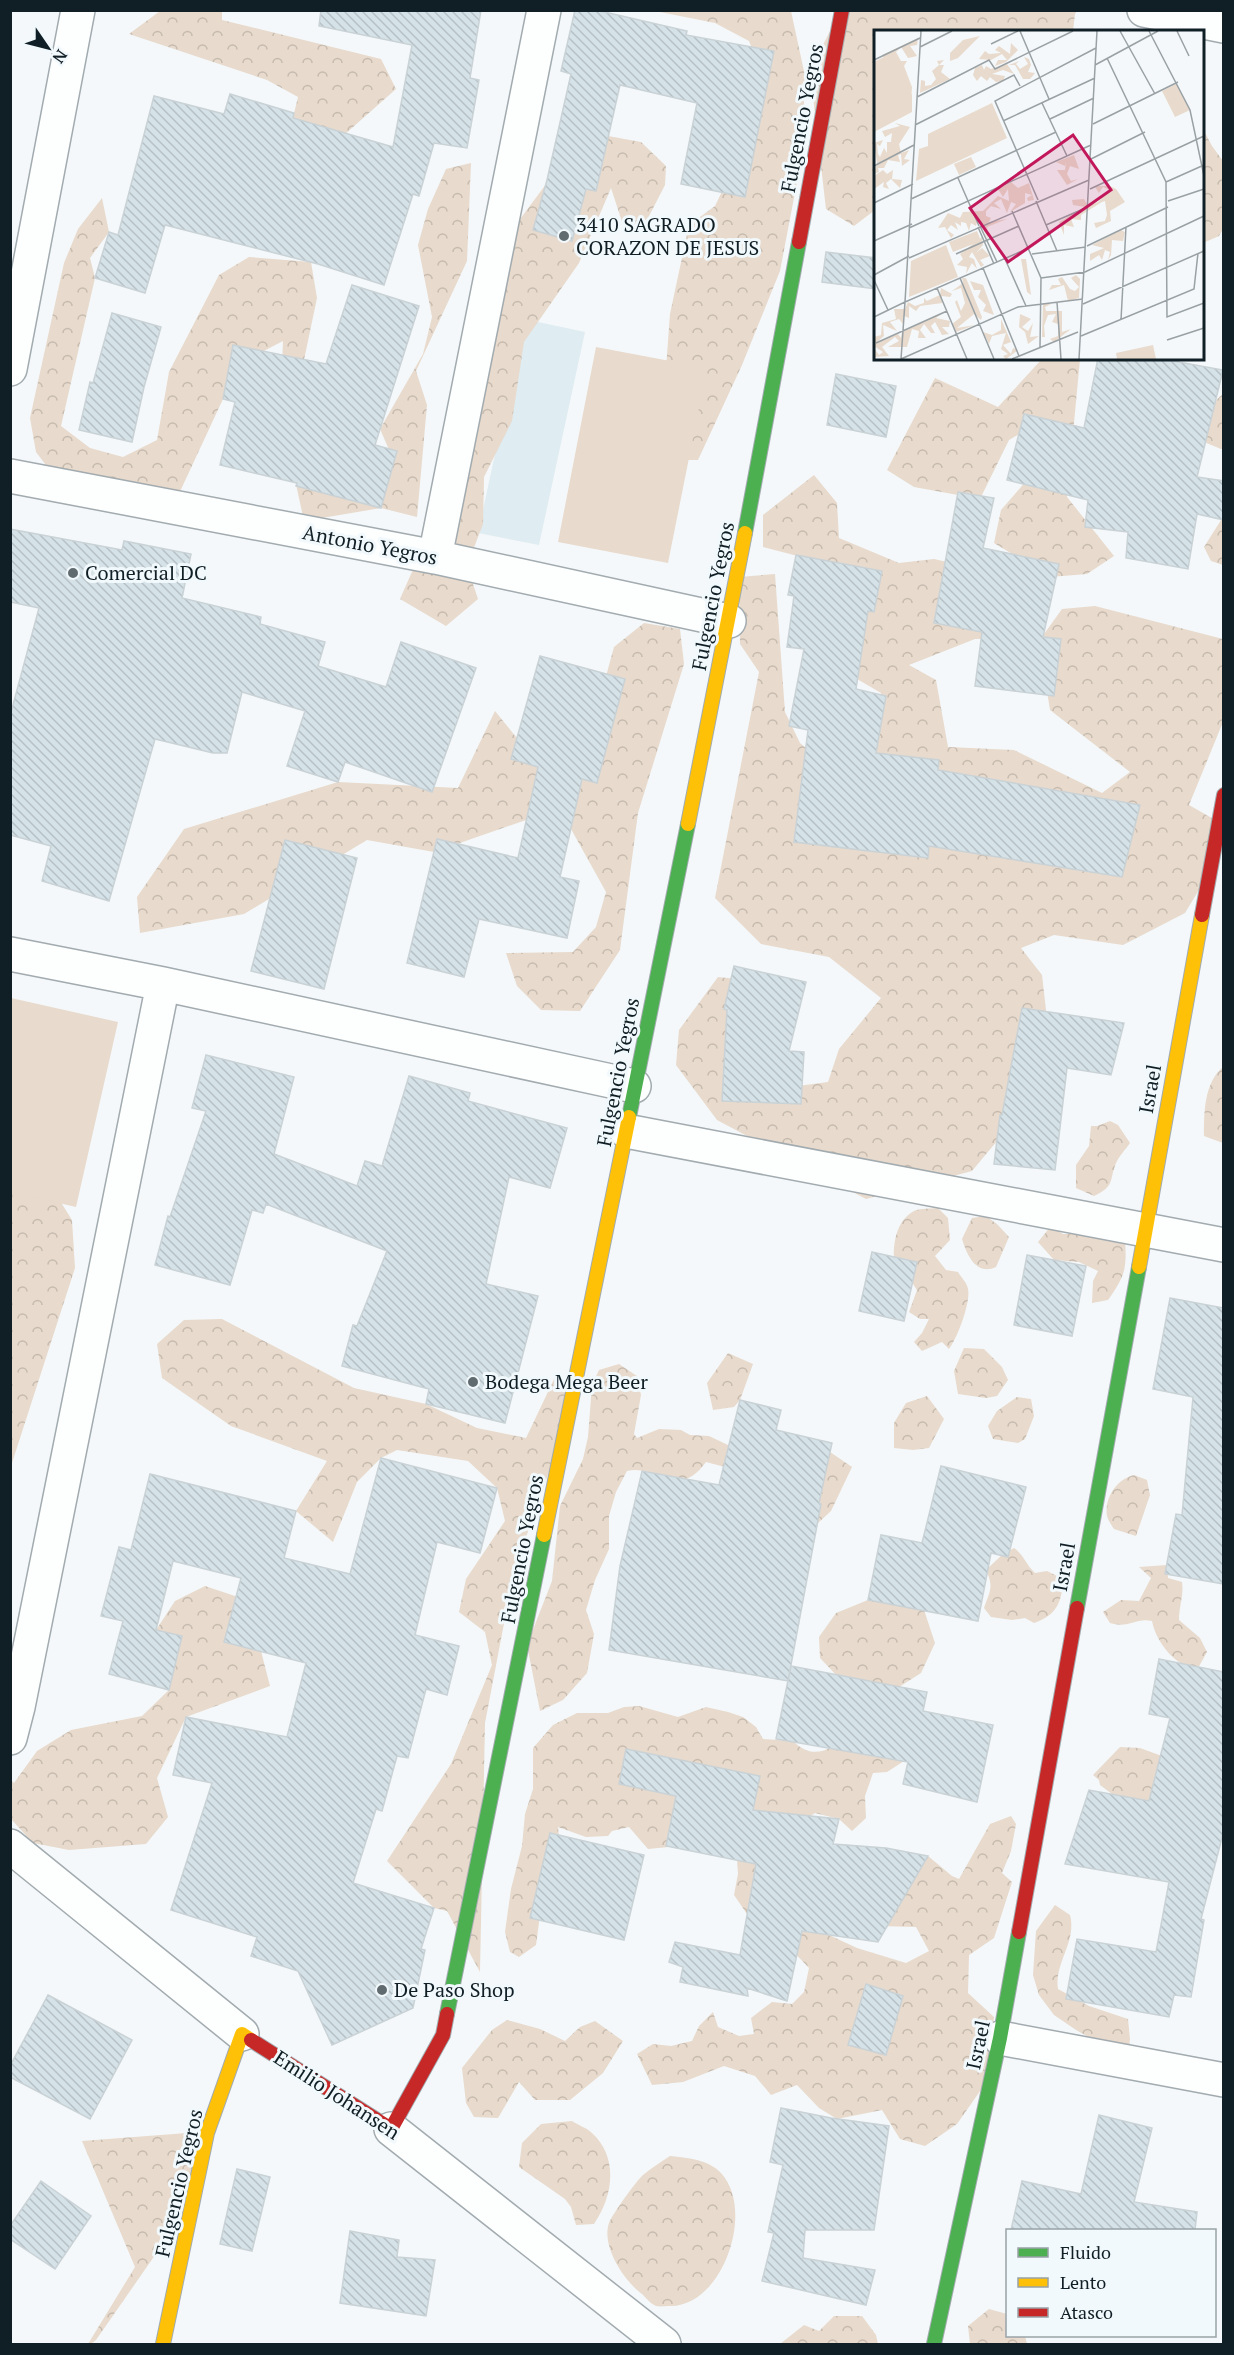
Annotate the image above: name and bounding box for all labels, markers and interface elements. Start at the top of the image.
north arrow [18,18,78,78]
inset map [874,30,1204,360]
street label: Fulgencio Yegros [774,41,829,195]
text: N [48,45,73,68]
place label: 3410 SAGRADO CORAZON DE JESUS [576,211,759,261]
marker: 3410 SAGRADO CORAZON DE JESUS [557,229,571,243]
street label: Antonio Yegros [300,518,440,571]
street label: Fulgencio Yegros [685,519,740,673]
place label: Comercial DC [85,559,207,586]
marker: Comercial DC [66,566,80,580]
street label: Fulgencio Yegros [590,995,645,1149]
street label: Israel [1132,1062,1167,1116]
place label: Bodega Mega Beer [485,1368,648,1395]
marker: Bodega Mega Beer [466,1375,480,1389]
street label: Fulgencio Yegros [494,1472,549,1626]
street label: Israel [1046,1540,1081,1594]
place label: De Paso Shop [394,1976,515,2003]
marker: De Paso Shop [375,1983,389,1997]
street label: Israel [959,2018,996,2072]
street label: Emilio Johansen [269,2044,406,2145]
street label: Fulgencio Yegros [148,2106,209,2260]
legend [1006,2229,1216,2337]
text: Fluido [1060,2240,1111,2264]
text: Lento [1060,2270,1106,2294]
text: Atasco [1060,2300,1113,2324]

